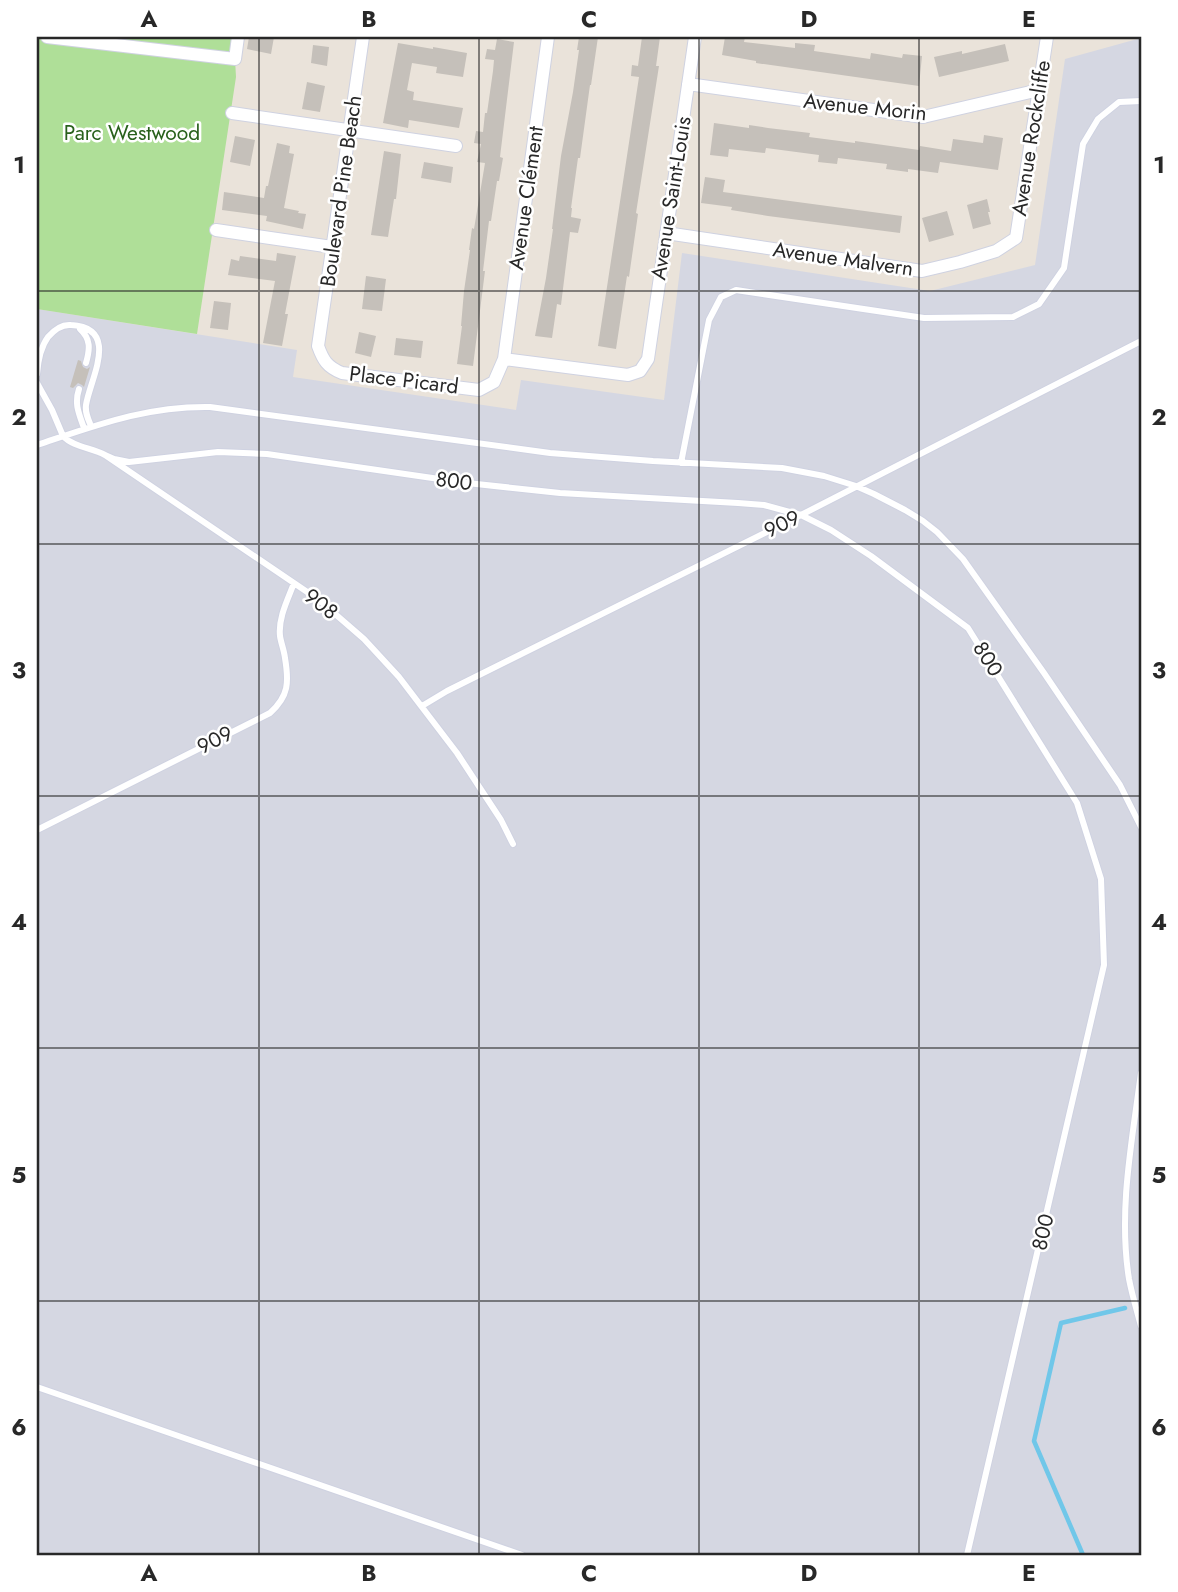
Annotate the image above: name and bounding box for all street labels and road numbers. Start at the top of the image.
street label: Avenue Rockcliffe [1004,58,1058,218]
street label: Avenue Morin [802,86,928,128]
street label: Boulevard Pine Beach [313,93,369,289]
street label: Avenue Saint-Louis [643,114,699,282]
street label: Avenue Clément [501,124,551,272]
street label: Avenue Malvern [771,234,915,284]
street label: Place Picard [348,358,460,402]
street label: 800 [434,464,474,498]
street label: 909 [759,502,805,546]
street label: 908 [298,581,344,627]
street label: 800 [966,636,1010,682]
street label: 909 [192,718,238,762]
street label: 800 [1024,1211,1062,1253]

